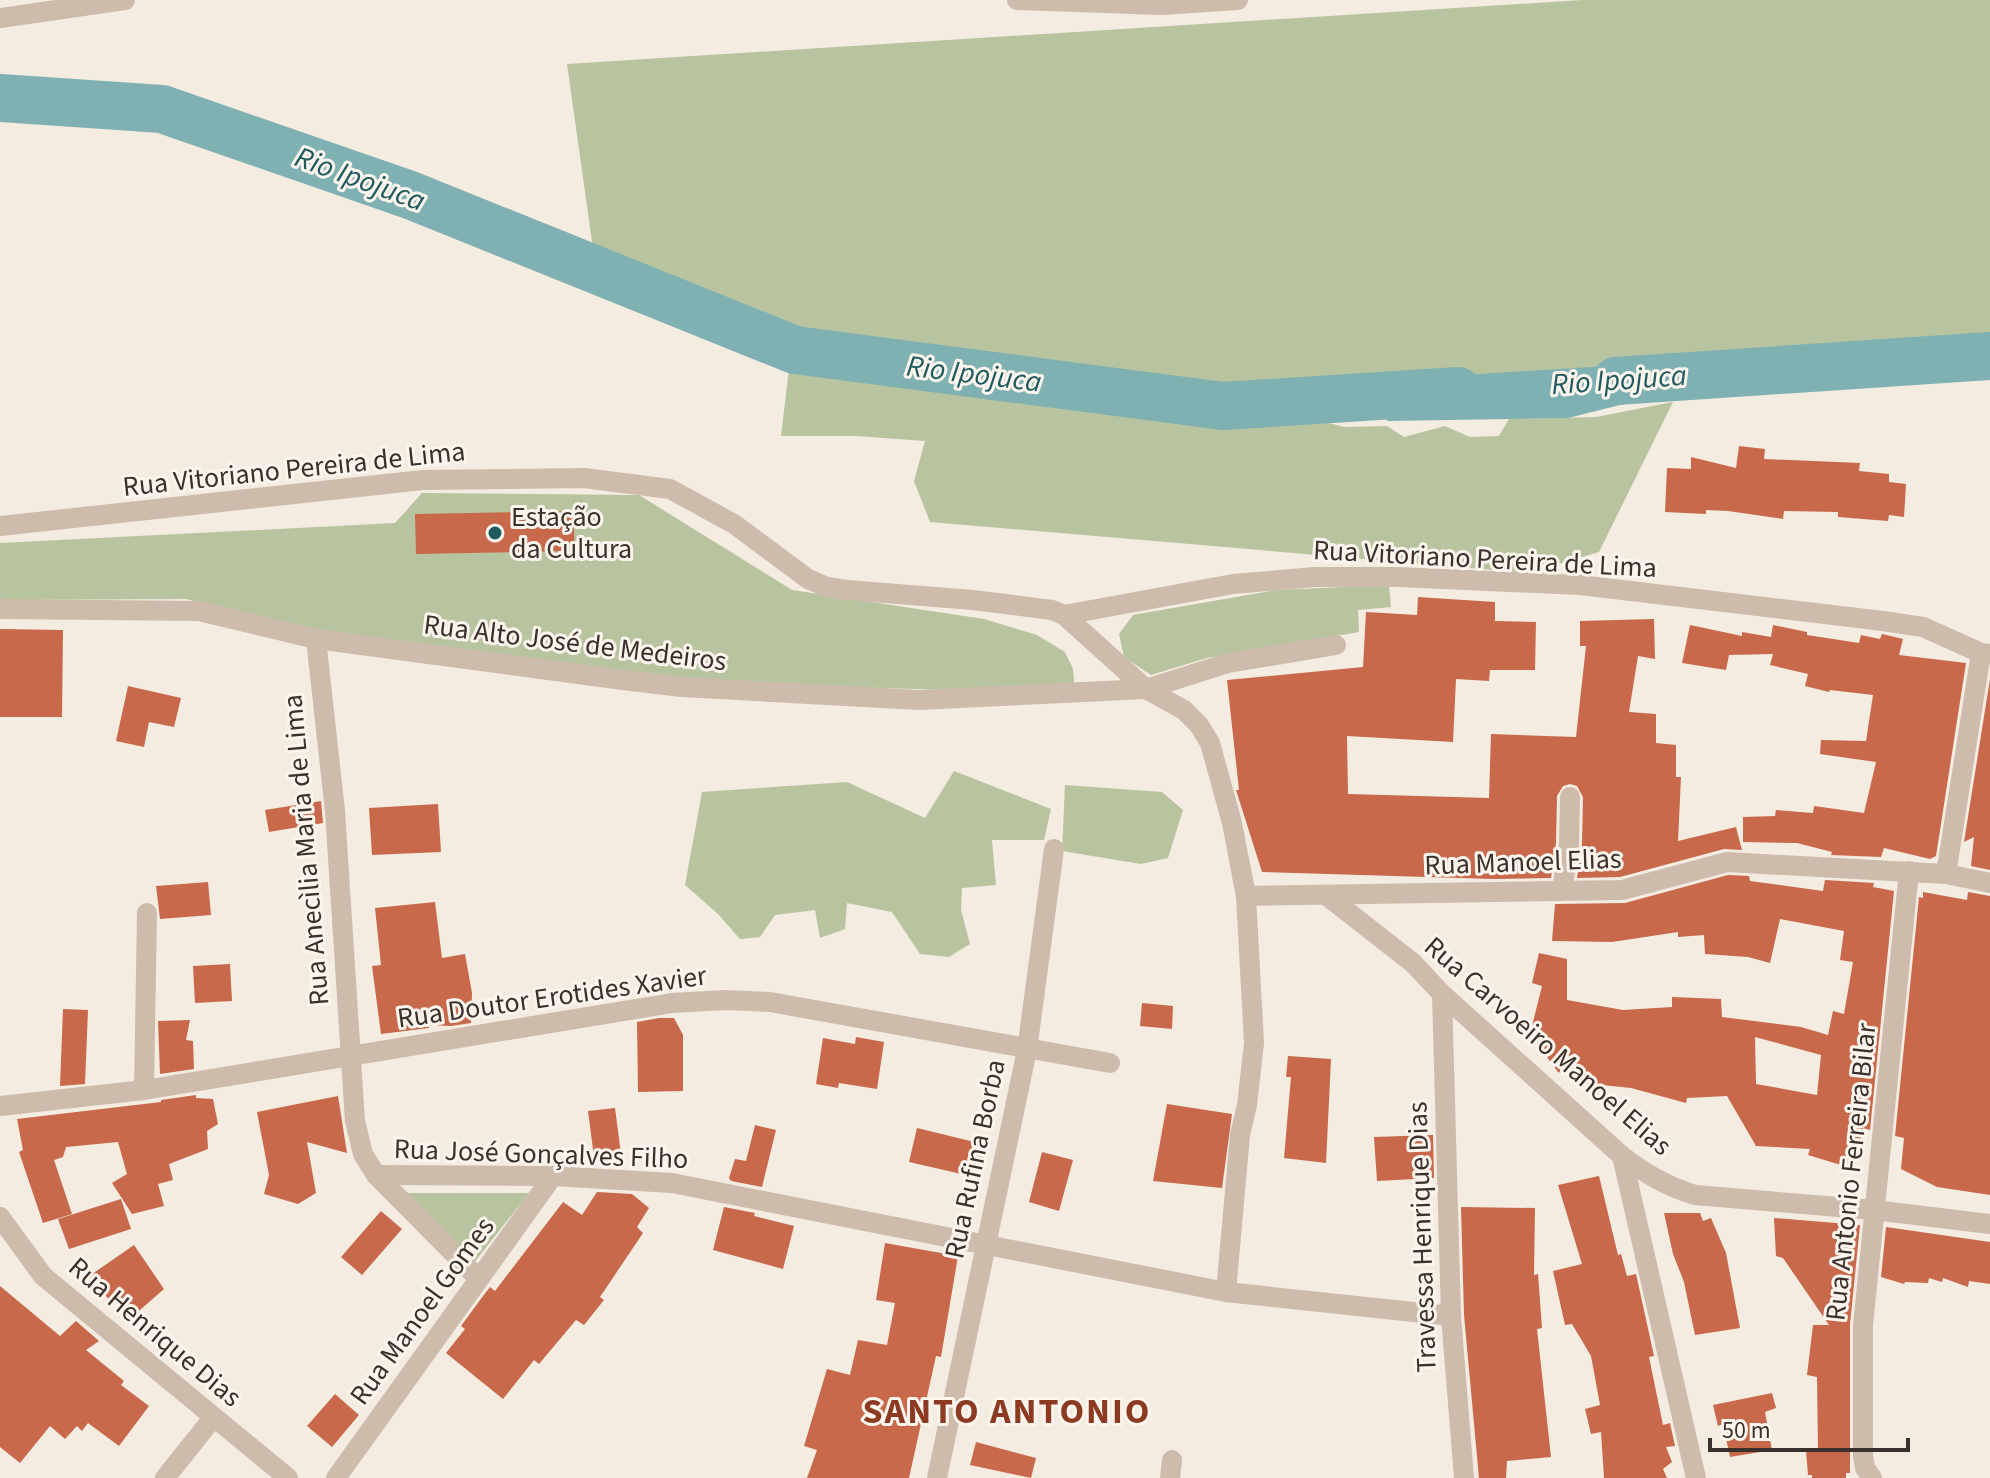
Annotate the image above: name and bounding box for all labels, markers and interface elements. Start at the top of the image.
water label: Rio Ipojuca [289,136,431,222]
water label: Rio Ipojuca [904,344,1044,404]
water label: Rio Ipojuca [1550,354,1688,406]
street label: Rua Vitoriano Pereira de Lima [121,431,467,507]
place label: Estação da Cultura [511,497,632,569]
marker: Estação da Cultura [486,524,504,542]
street label: Rua Vitoriano Pereira de Lima [1312,530,1658,588]
street label: Rua Alto José de Medeiros [421,605,729,681]
street label: Rua Anecìlia Maria de Lima [272,693,340,1007]
street label: Rua Manoel Elias [1424,839,1622,885]
street label: Rua Carvoeiro Manoel Elias [1415,927,1681,1165]
street label: Rua Doutor Erotides Xavier [395,955,709,1039]
street label: Rua Antonio Ferreira Bilar [1815,1021,1887,1323]
street label: Rua Rufina Borba [934,1056,1016,1262]
street label: Travessa Henrique Dias [1397,1101,1447,1373]
street label: Rua José Gonçalves Filho [393,1129,689,1179]
street label: Rua Manoel Gomes [340,1209,504,1413]
street label: Rua Henrique Dias [60,1248,250,1416]
district label: SANTO ANTONIO [863,1386,1152,1437]
scale bar [1710,1402,1908,1452]
text: 50 m [1722,1413,1771,1448]

